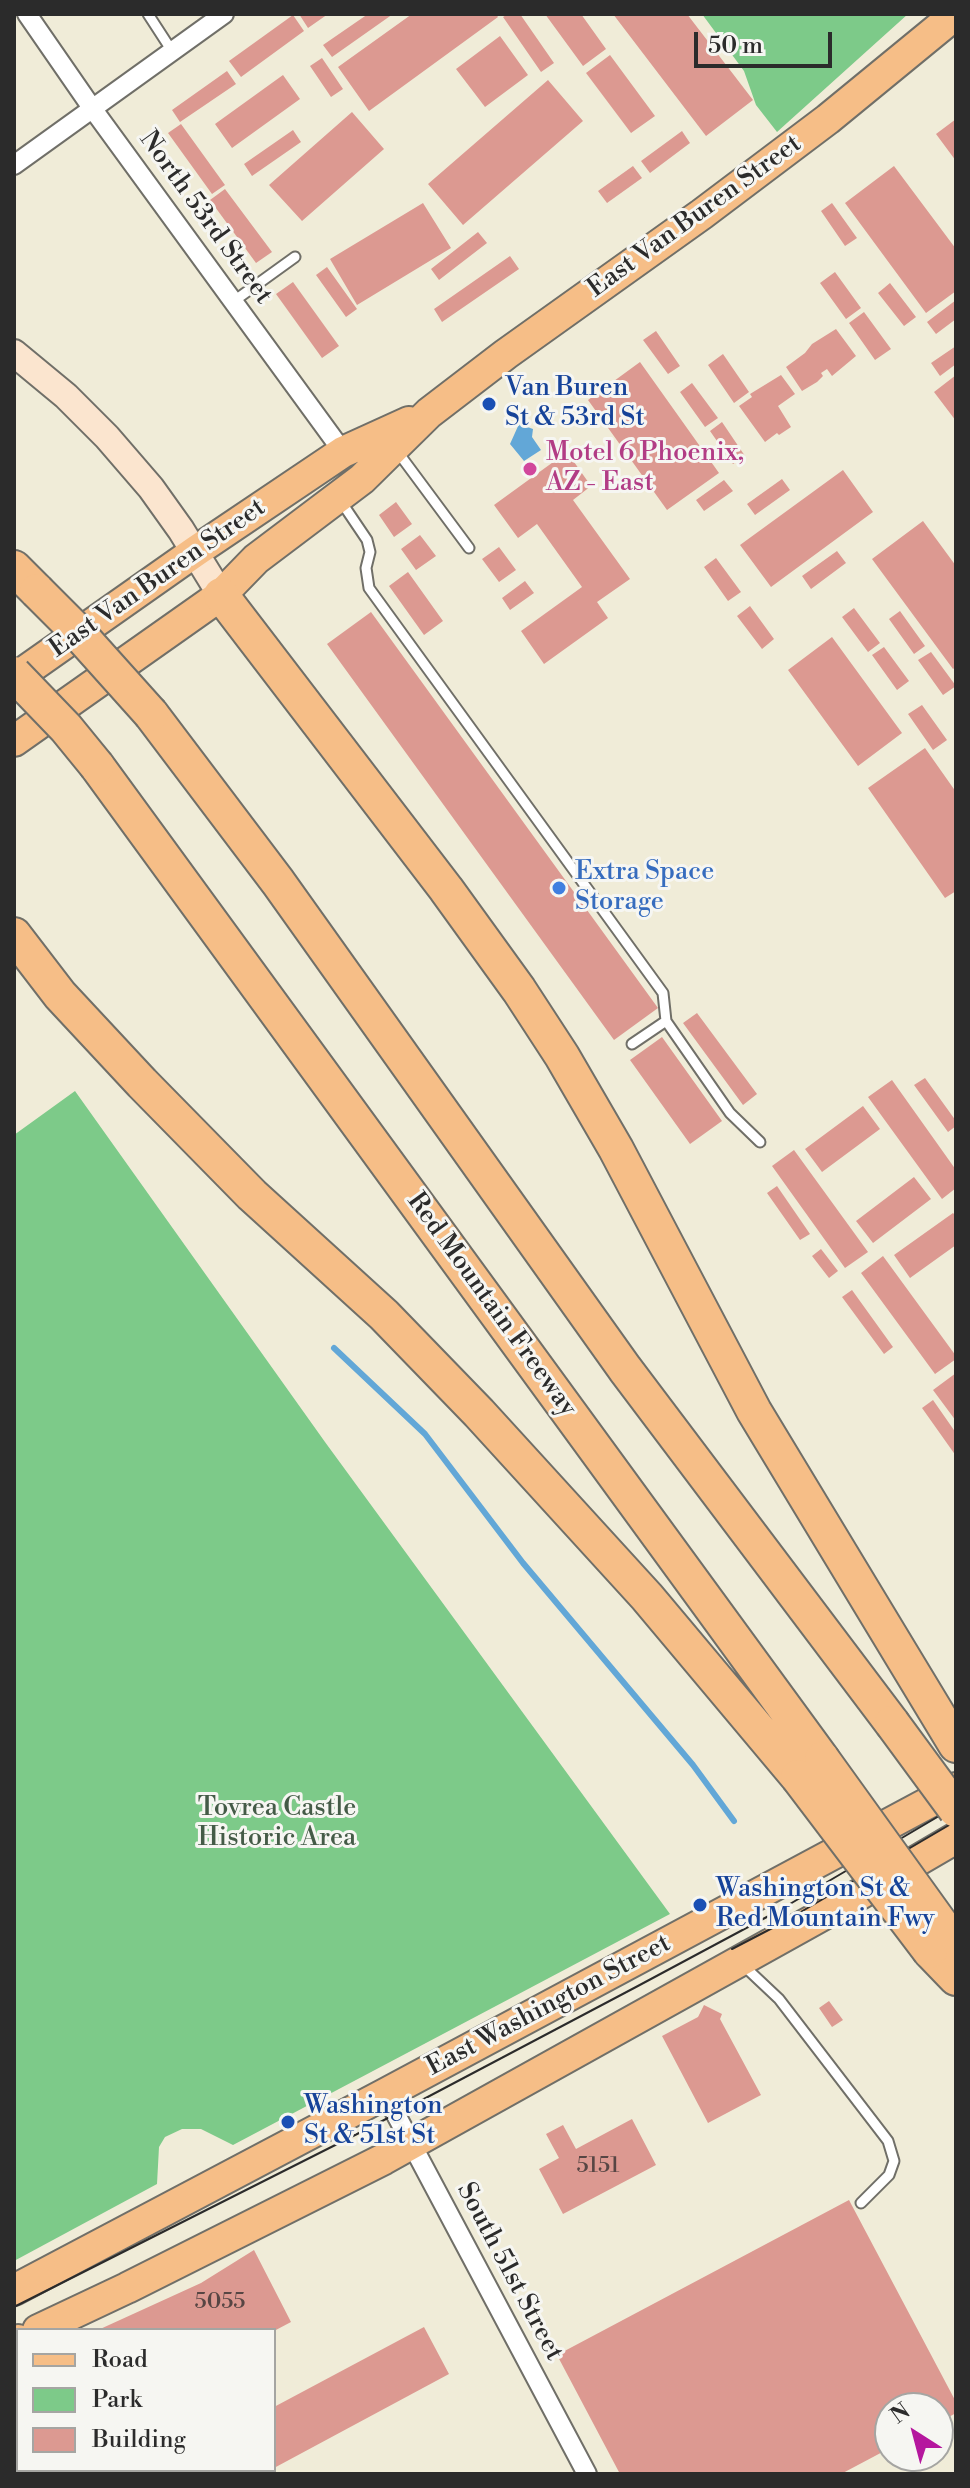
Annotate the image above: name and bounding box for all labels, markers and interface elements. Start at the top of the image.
scale bar [698,16,836,66]
text: 50 m [708,31,763,61]
street label: North 53rd Street [132,125,278,311]
street label: East Van Buren Street [582,129,808,305]
place label: Van Buren St & 53rd St [505,373,645,434]
marker: Van Buren St & 53rd St [480,395,498,413]
place label: Motel 6 Phoenix, AZ - East [546,438,744,500]
marker: Motel 6 Phoenix, AZ - East [521,460,539,478]
street label: East Van Buren Street [44,493,272,665]
place label: Extra Space Storage [575,857,714,918]
marker: Extra Space Storage [550,879,568,897]
street label: Red Mountain Freeway [399,1187,583,1423]
park label: Tovrea Castle Historic Area [198,1793,356,1854]
place label: Washington St & Red Mountain Fwy [716,1874,935,1936]
marker: Washington St & Red Mountain Fwy [691,1896,709,1914]
street label: East Washington Street [422,1928,676,2084]
place label: Washington St & 51st St [304,2091,443,2152]
marker: Washington St & 51st St [279,2113,297,2131]
house number: 5151 [576,2154,620,2180]
street label: South 51st Street [449,2178,569,2366]
house number: 5055 [195,2290,245,2316]
legend [16,2328,276,2472]
text: Road [92,2345,148,2375]
text: Park [92,2385,142,2415]
north arrow [874,2392,954,2472]
text: N [886,2398,916,2430]
text: Building [92,2425,186,2455]

